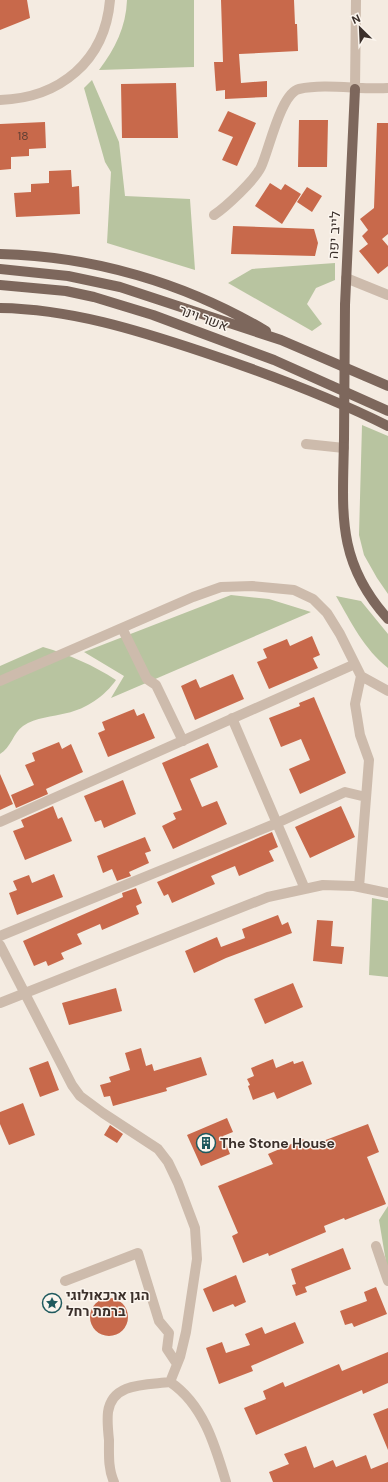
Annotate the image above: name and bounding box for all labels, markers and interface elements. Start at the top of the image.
north arrow [340,8,380,48]
text: N [349,11,362,27]
house number: 18 [17,128,29,144]
street label: לייב יפה [324,211,344,259]
street label: אשר וינר [177,301,231,335]
building icon: The Stone House [195,1132,217,1154]
place label: The Stone House [220,1134,335,1152]
place label: הגן ארכאולוגי ברמת רחל [66,1286,149,1320]
place icon: הגן ארכאולוגי ברמת רחל [41,1292,63,1314]

